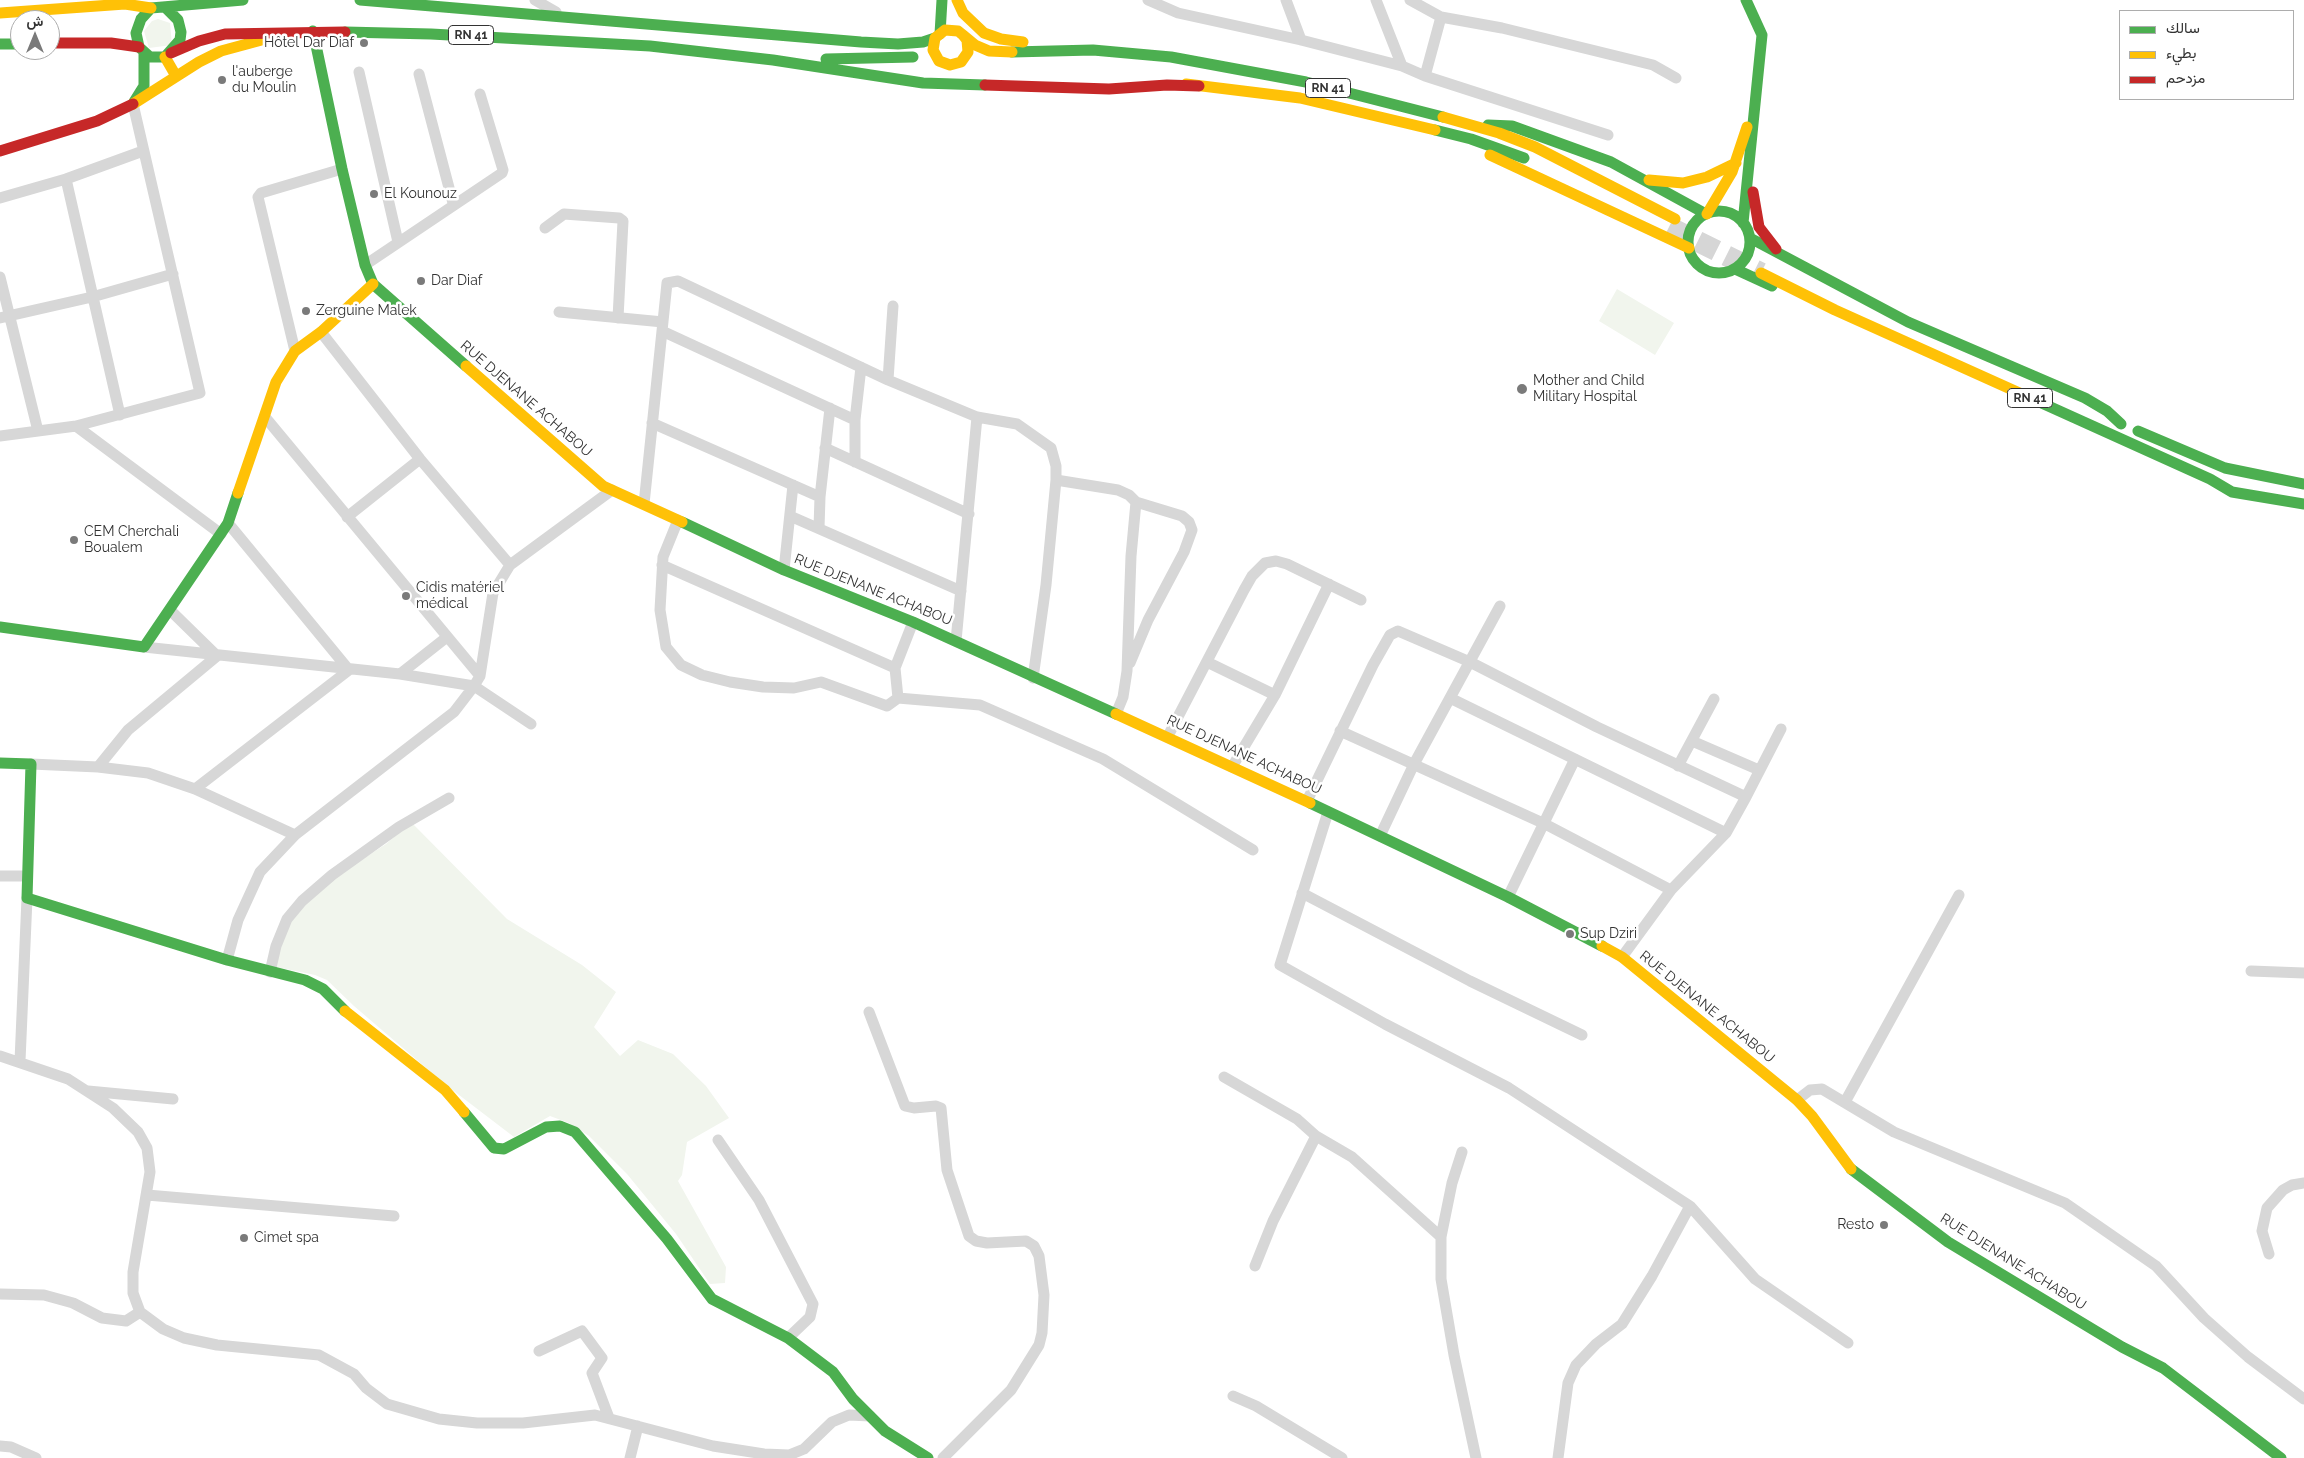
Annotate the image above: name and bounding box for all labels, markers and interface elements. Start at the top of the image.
north arrow [10,10,60,60]
legend [2119,10,2294,100]
text: ش [27,13,43,29]
text: سالك [2166,19,2200,37]
road number: RN 41 [448,26,494,44]
place label: Hôtel Dar Diaf [264,35,354,51]
marker: Hôtel Dar Diaf [358,37,370,49]
text: بطيء [2166,44,2196,62]
place label: l'auberge du Moulin [232,64,296,96]
text: مزدحم [2166,69,2205,87]
marker: l'auberge du Moulin [216,74,228,86]
road number: RN 41 [1306,78,1350,98]
place label: El Kounouz [384,186,457,202]
marker: El Kounouz [368,188,380,200]
place label: Dar Diaf [431,273,482,289]
marker: Dar Diaf [415,275,427,287]
place label: Zerguine Malek [316,303,417,319]
marker: Zerguine Malek [300,305,312,317]
street label: RUE DJENANE ACHABOU [457,337,595,461]
place label: Mother and Child Military Hospital [1533,373,1644,406]
marker: Mother and Child Military Hospital [1515,382,1529,396]
road number: RN 41 [2008,388,2052,408]
place label: CEM Cherchali Boualem [84,524,179,556]
marker: CEM Cherchali Boualem [68,534,80,546]
street label: RUE DJENANE ACHABOU [792,551,954,629]
place label: Cidis matériel médical [416,580,504,612]
marker: Cidis matériel médical [400,590,412,602]
street label: RUE DJENANE ACHABOU [1164,712,1324,798]
place label: Sup Dziri [1580,926,1637,942]
marker: Sup Dziri [1564,928,1576,940]
street label: RUE DJENANE ACHABOU [1636,947,1778,1067]
street label: RUE DJENANE ACHABOU [1937,1210,2089,1314]
place label: Resto [1837,1217,1874,1233]
marker: Resto [1878,1219,1890,1231]
place label: Cimet spa [254,1230,319,1246]
marker: Cimet spa [238,1232,250,1244]

